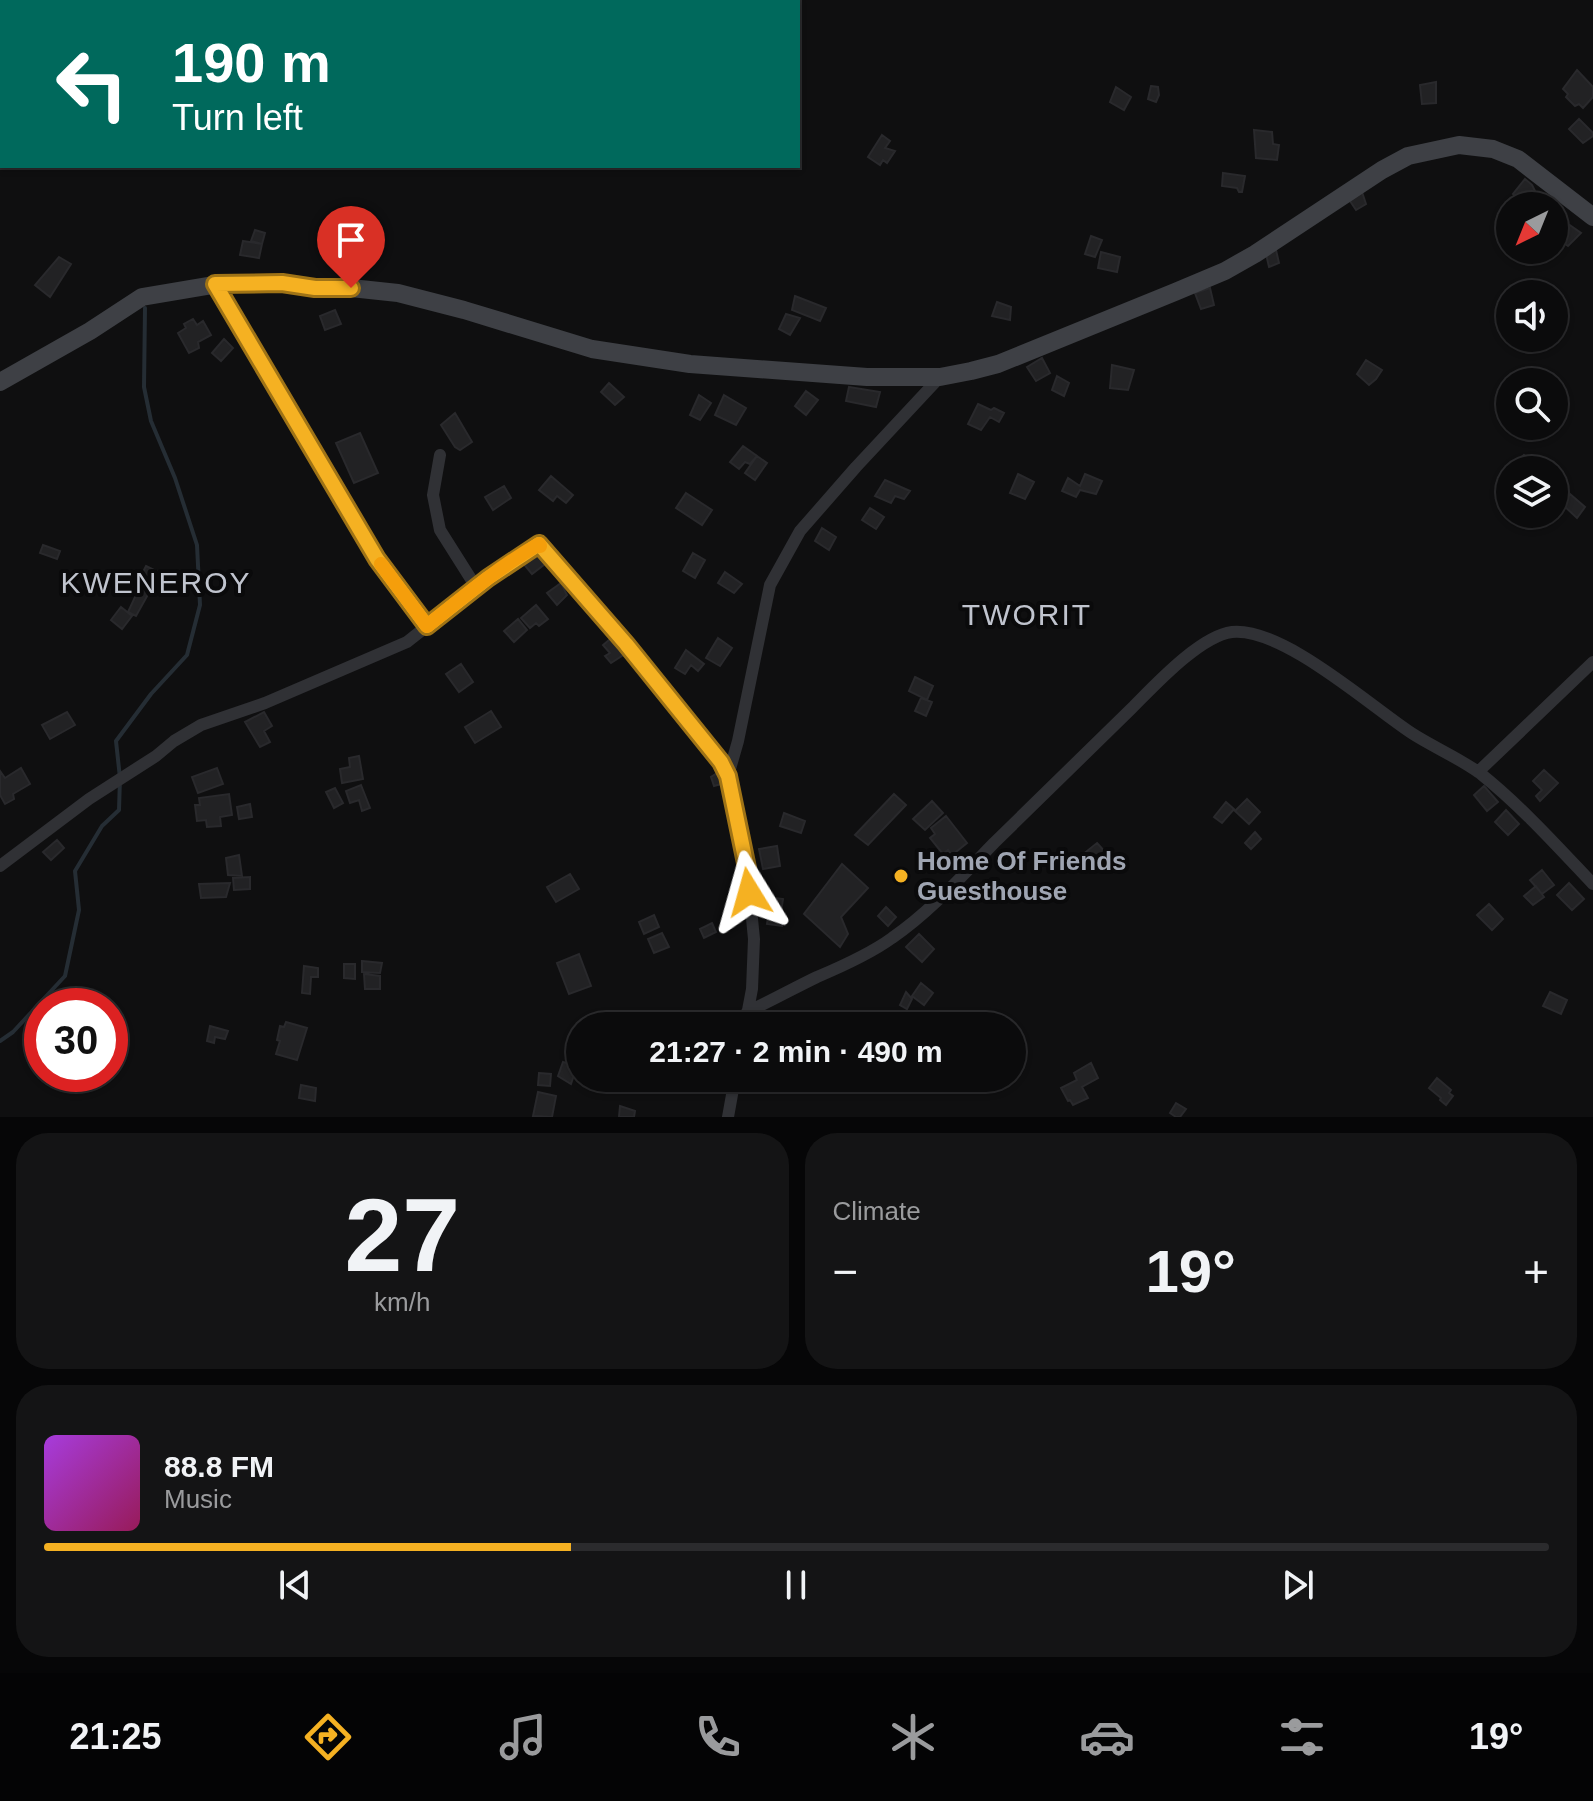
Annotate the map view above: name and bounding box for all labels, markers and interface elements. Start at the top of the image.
text: 190 m [172,31,331,94]
icon: left [40,32,144,136]
text: Turn left [172,97,303,138]
north arrow [1496,192,1568,264]
map controls [1496,192,1568,528]
pin [317,206,385,288]
icon: arrive [329,218,373,262]
button: sound [1496,280,1568,352]
button: search [1496,368,1568,440]
button: layers [1496,456,1568,528]
district label: KWENEROY [60,566,252,599]
district label: TWORIT [962,598,1092,631]
place label: Home Of Friends Guesthouse [917,846,1126,906]
position arrow [707,850,791,934]
marker: Home Of Friends Guesthouse [892,867,910,885]
speed limit sign: 30 [24,988,128,1092]
text: 21:27 · 2 min · 490 m [649,1035,943,1068]
text: 27 [344,1177,460,1293]
text: Climate [833,1196,921,1226]
text: 19° [1145,1238,1236,1305]
text: − [833,1247,858,1296]
text: + [1523,1247,1549,1296]
text: km/h [374,1287,430,1317]
text: 88.8 FM [164,1450,274,1483]
text: Music [164,1484,232,1514]
icon: previous [273,1563,317,1607]
icon: pause [774,1563,818,1607]
icon: next [1276,1563,1320,1607]
icon: directions [300,1709,356,1765]
icon: music [495,1709,551,1765]
icon: phone [690,1709,746,1765]
icon: climate [885,1709,941,1765]
icon: car [1079,1709,1135,1765]
icon: filters [1274,1709,1330,1765]
text: 21:25 [69,1716,161,1757]
text: 19° [1469,1716,1524,1757]

